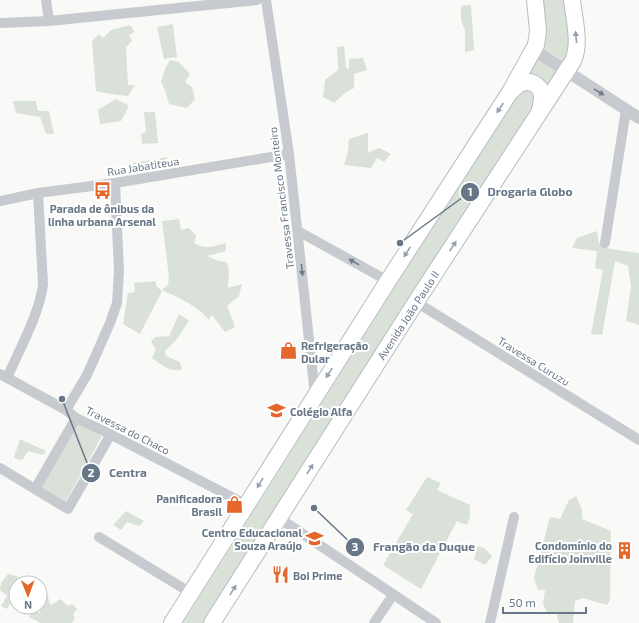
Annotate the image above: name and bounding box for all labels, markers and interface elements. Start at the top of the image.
one-way arrow [573,31,579,43]
one-way arrow [593,89,605,96]
one-way arrow [496,102,504,113]
street label: Travessa Francisco Monteiro [266,126,296,270]
street label: Rua Jabatiteua [106,154,180,178]
bus stop icon: Parada de ônibus da linha urbana Arsenal [92,180,112,200]
callout: Drogaria Globo [460,180,581,204]
text: 1 [467,184,473,198]
text: Drogaria Globo [488,184,572,198]
place label: Parada de ônibus da linha urbana Arsenal [48,202,156,228]
one-way arrow [449,240,456,252]
one-way arrow [403,246,410,258]
one-way arrow [348,259,360,265]
one-way arrow [299,264,305,276]
street label: Avenida João Paulo II [374,268,442,362]
street label: Travessa Curuzu [496,334,572,388]
place label: Refrigeração Dular [301,339,369,365]
shop icon: Refrigeração Dular [278,341,298,361]
one-way arrow [325,368,333,378]
school or university icon: Colégio Alfa [267,401,287,421]
street label: Travessa do Chaco [84,403,172,457]
place label: Colégio Alfa [290,405,352,418]
callout: Centra [81,461,155,485]
one-way arrow [307,463,314,475]
text: 2 [88,465,95,479]
text: Centra [109,465,147,479]
one-way arrow [256,478,264,488]
place label: Panificadora Brasil [156,492,222,518]
shop icon: Panificadora Brasil [225,494,245,514]
place label: Centro Educacional Souza Araújo [202,526,303,553]
school or university icon: Centro Educacional Souza Araújo [305,528,325,548]
callout: Frangão da Duque [345,535,483,559]
text: 3 [352,539,359,553]
text: Frangão da Duque [373,539,475,553]
place label: Condomínio do Edifício Joinville [528,539,613,565]
building icon: Condomínio do Edifício Joinville [615,541,635,561]
restaurant icon: Boi Prime [270,565,290,585]
place label: Boi Prime [293,569,342,582]
north arrow [8,575,48,615]
one-way arrow [229,585,237,595]
scale bar [503,589,586,615]
text: 50 m [509,595,536,609]
text: N [24,599,32,612]

